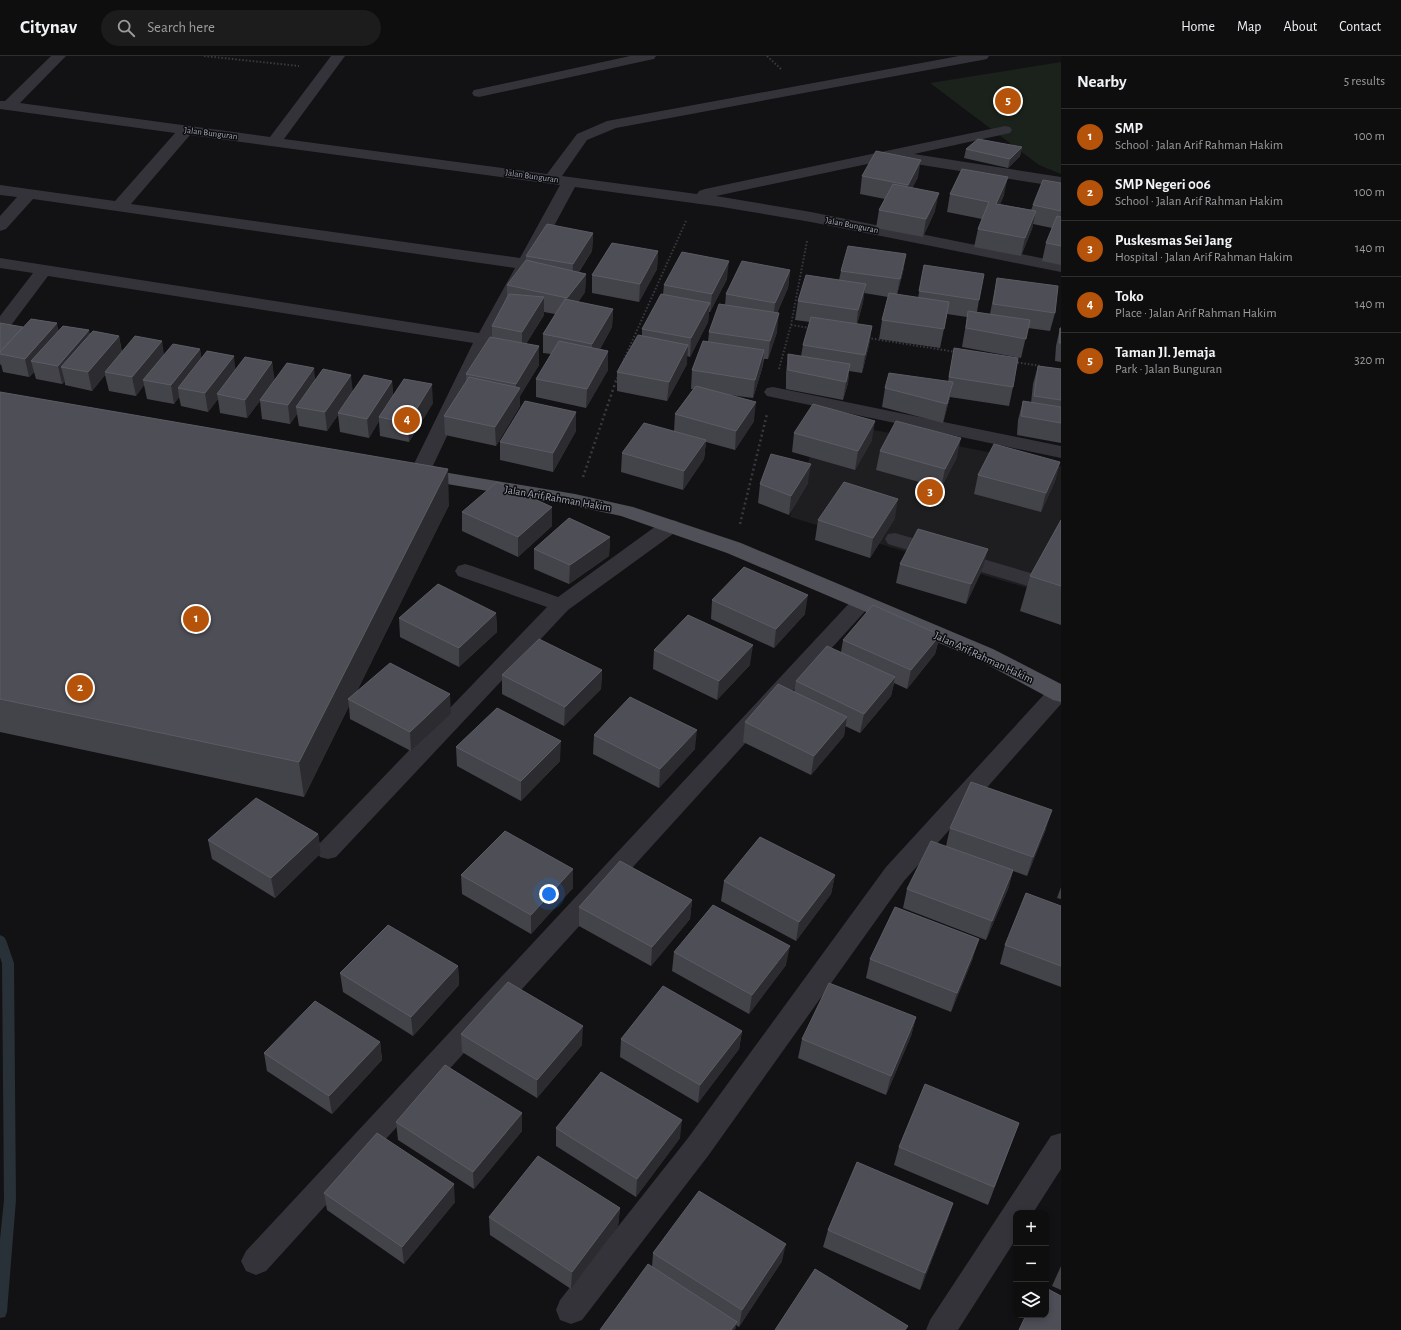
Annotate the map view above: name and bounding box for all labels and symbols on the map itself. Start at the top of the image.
pin: 5 [995,86,1021,116]
street label: Jalan Bunguran [184,126,238,141]
street label: Jalan Bunguran [505,168,559,185]
street label: Jalan Bunguran [825,216,879,235]
pin: 4 [394,405,420,435]
pin: 3 [917,477,943,507]
street label: Jalan Arif Rahman Hakim [504,484,612,513]
pin: 1 [183,604,209,634]
street label: Jalan Arif Rahman Hakim [933,630,1035,685]
pin: 2 [67,673,93,703]
your location [539,884,559,904]

